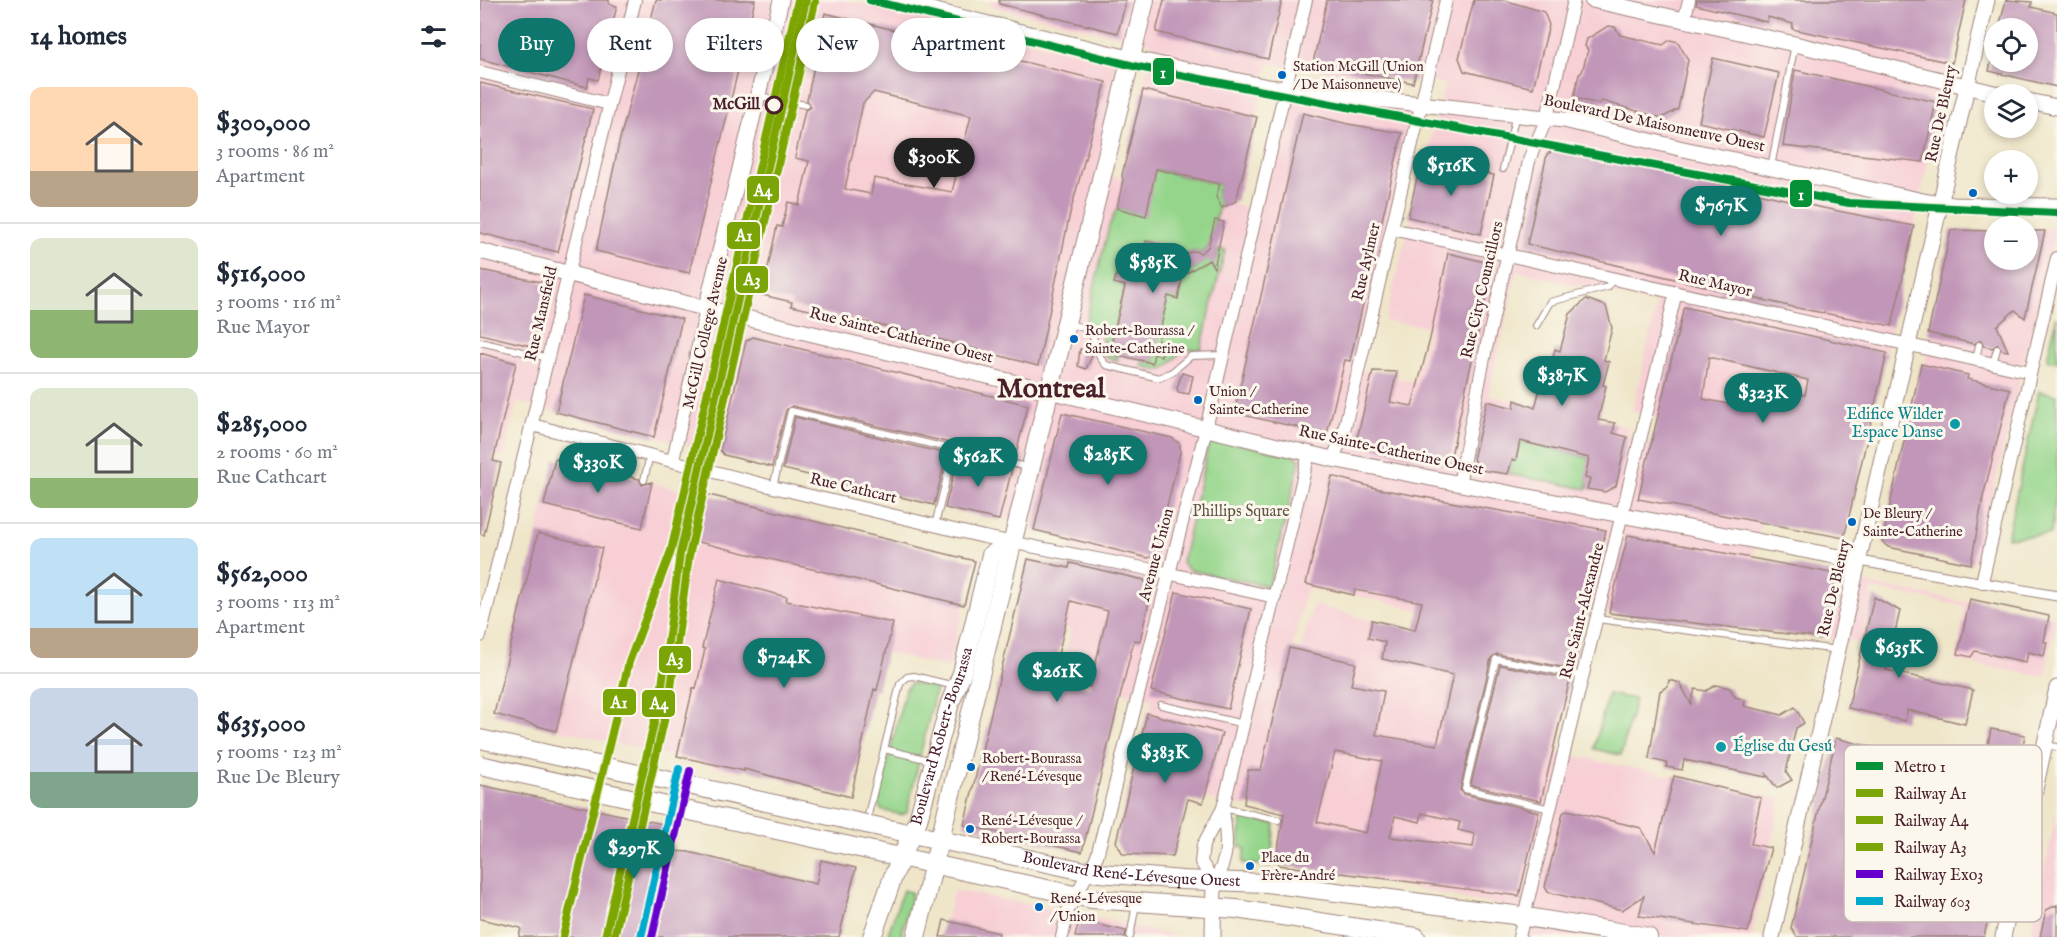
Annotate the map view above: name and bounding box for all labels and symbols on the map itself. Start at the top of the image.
line badge: 1 [1152,57,1175,86]
place label: Station McGill (Union / De Maisonneuve) [1293,58,1424,94]
street label: Rue De Bleury [1922,63,1962,165]
text: 1 [1160,64,1166,84]
marker: Station McGill (Union / De Maisonneuve) [1276,69,1288,81]
street label: Boulevard De Maisonneuve Ouest [1542,91,1767,157]
place label: McGill [712,95,761,115]
marker: McGill [765,96,783,114]
pin: $300K [892,138,976,189]
pin: $516K [1409,146,1493,197]
line badge: A4 [746,175,780,204]
line badge: 1 [1789,179,1813,208]
text: A4 [753,182,773,202]
pin: $767K [1679,186,1763,237]
text: 1 [1798,186,1804,206]
unlabelled marker [1967,187,1979,199]
street label: Rue City Councillors [1457,219,1509,361]
line badge: A1 [726,221,761,250]
street label: Rue Aylmer [1348,221,1386,303]
text: A1 [735,227,752,247]
pin: $585K [1111,243,1195,294]
street label: McGill College Avenue [679,255,733,411]
street label: Rue Mansfield [521,264,563,363]
line badge: A3 [735,265,769,294]
street label: Rue Mayor [1676,266,1754,302]
text: A3 [743,271,760,291]
street label: Rue Sainte-Catherine Ouest [807,303,995,369]
place label: Robert-Bourassa / Sainte-Catherine [1085,322,1195,358]
marker: Robert-Bourassa / Sainte-Catherine [1068,333,1080,345]
pin: $387K [1520,356,1604,407]
district label: Montreal [997,372,1107,407]
pin: $323K [1721,373,1805,424]
place label: Union / Sainte-Catherine [1209,383,1309,419]
marker: Union / Sainte-Catherine [1192,394,1204,406]
place label: Edifice Wilder Espace Danse [1846,405,1943,443]
marker: Edifice Wilder Espace Danse [1948,417,1962,431]
street label: Rue Sainte-Catherine Ouest [1297,422,1486,480]
pin: $285K [1066,435,1150,486]
pin: $562K [936,437,1020,488]
pin: $330K [556,443,640,494]
street label: Rue Cathcart [808,469,899,509]
park label: Phillips Square [1192,502,1290,522]
place label: De Bleury / Sainte-Catherine [1863,505,1963,541]
street label: Avenue Union [1135,506,1179,605]
marker: De Bleury / Sainte-Catherine [1846,516,1858,528]
street label: Rue De Bleury [1814,537,1856,639]
street label: Rue Saint-Alexandre [1556,541,1610,681]
pin: $635K [1857,628,1941,679]
pin: $724K [742,638,826,689]
line badge: A3 [658,645,692,674]
street label: Boulevard Robert-Bourassa [907,645,978,828]
text: A3 [666,651,683,671]
pin: $261K [1015,652,1099,703]
line badge: A1 [602,688,637,716]
line badge: A4 [641,689,676,718]
text: A1 [610,694,627,714]
text: A4 [649,695,669,715]
pin: $383K [1123,733,1207,784]
place label: Église du Gesú [1733,735,1832,757]
marker: Église du Gesú [1714,740,1728,754]
legend [1844,745,2042,922]
place label: Robert-Bourassa / René-Lévesque [982,750,1083,786]
text: Metro 1 [1894,758,1946,778]
marker: Robert-Bourassa / René-Lévesque [965,761,977,773]
text: Railway A1 [1894,785,1967,805]
place label: René-Lévesque / Robert-Bourassa [981,812,1083,848]
text: Railway A4 [1894,812,1969,832]
marker: René-Lévesque / Robert-Bourassa [964,823,976,835]
pin: $297K [592,829,676,880]
text: Railway A3 [1894,839,1967,859]
street label: Boulevard René-Lévesque Ouest [1020,848,1241,892]
place label: Place du Frère-André [1261,849,1336,885]
marker: Place du Frère-André [1244,860,1256,872]
text: Railway Exo3 [1894,866,1983,886]
place label: René-Lévesque / Union [1050,890,1143,926]
text: Railway 603 [1894,893,1971,913]
marker: René-Lévesque / Union [1033,901,1045,913]

